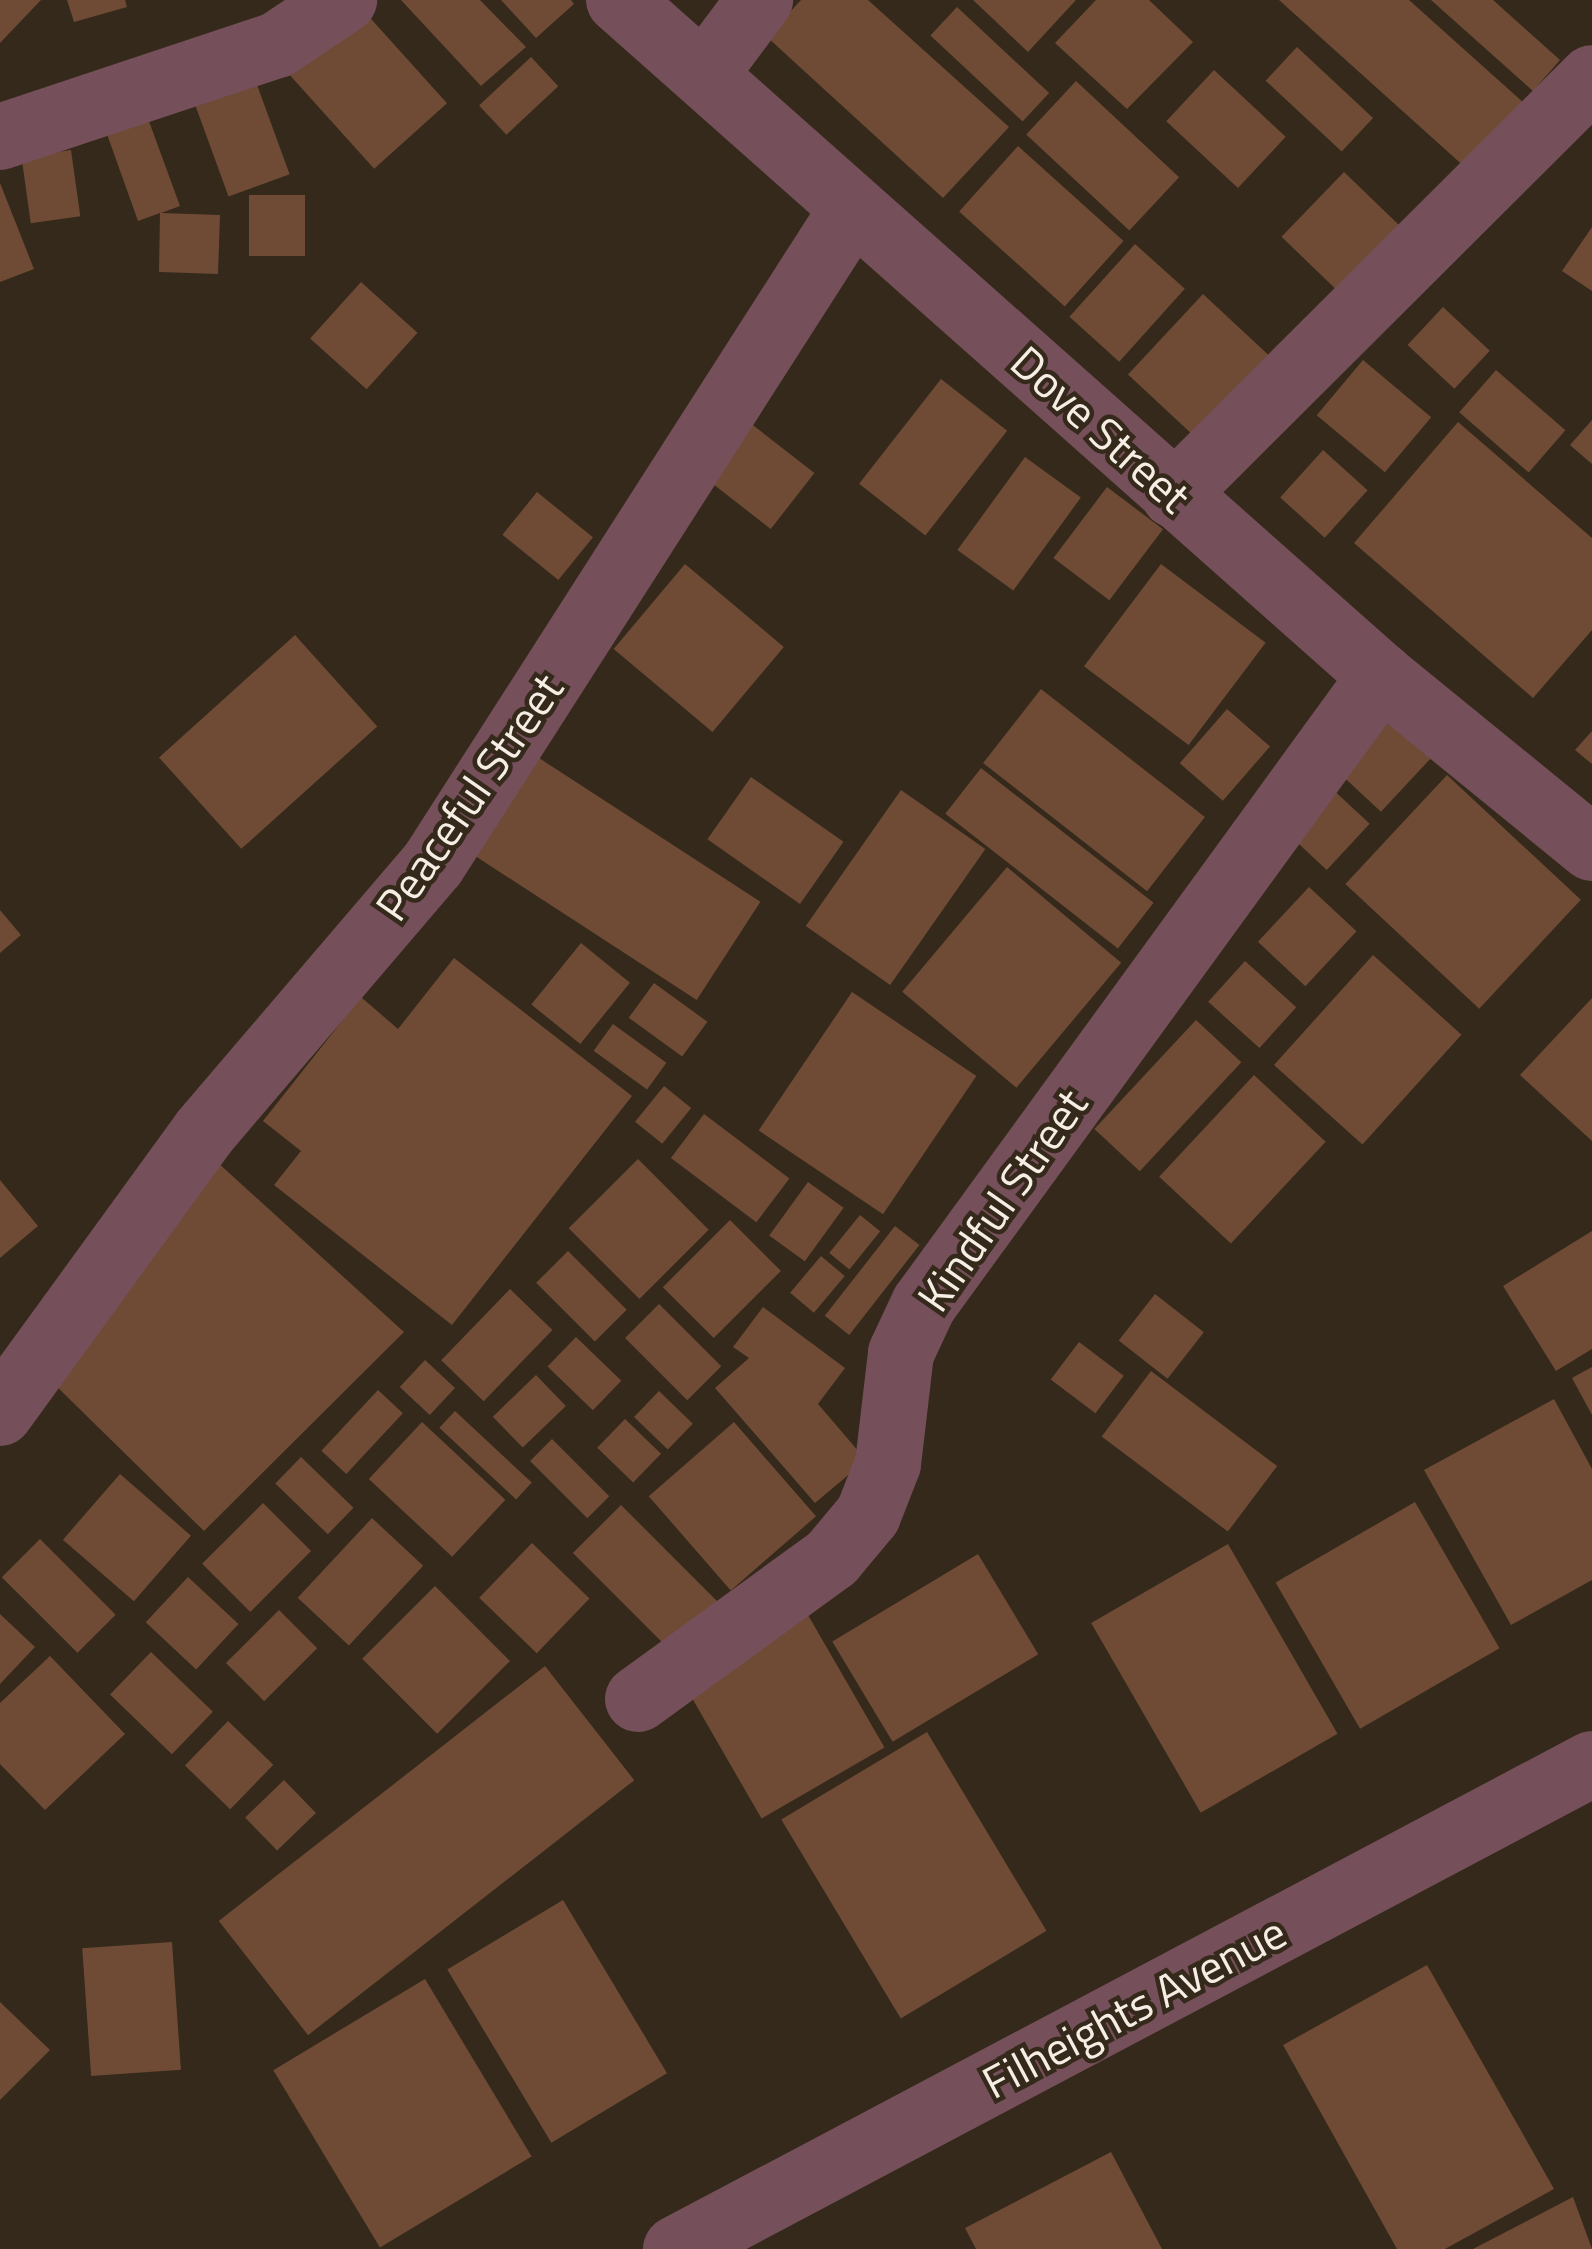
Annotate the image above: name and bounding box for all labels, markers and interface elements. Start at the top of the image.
street label: Dove Street [1000,335,1202,523]
street label: Peaceful Street [364,663,574,931]
street label: Kindful Street [906,1079,1098,1321]
street label: Filheights Avenue [973,1904,1295,2110]

